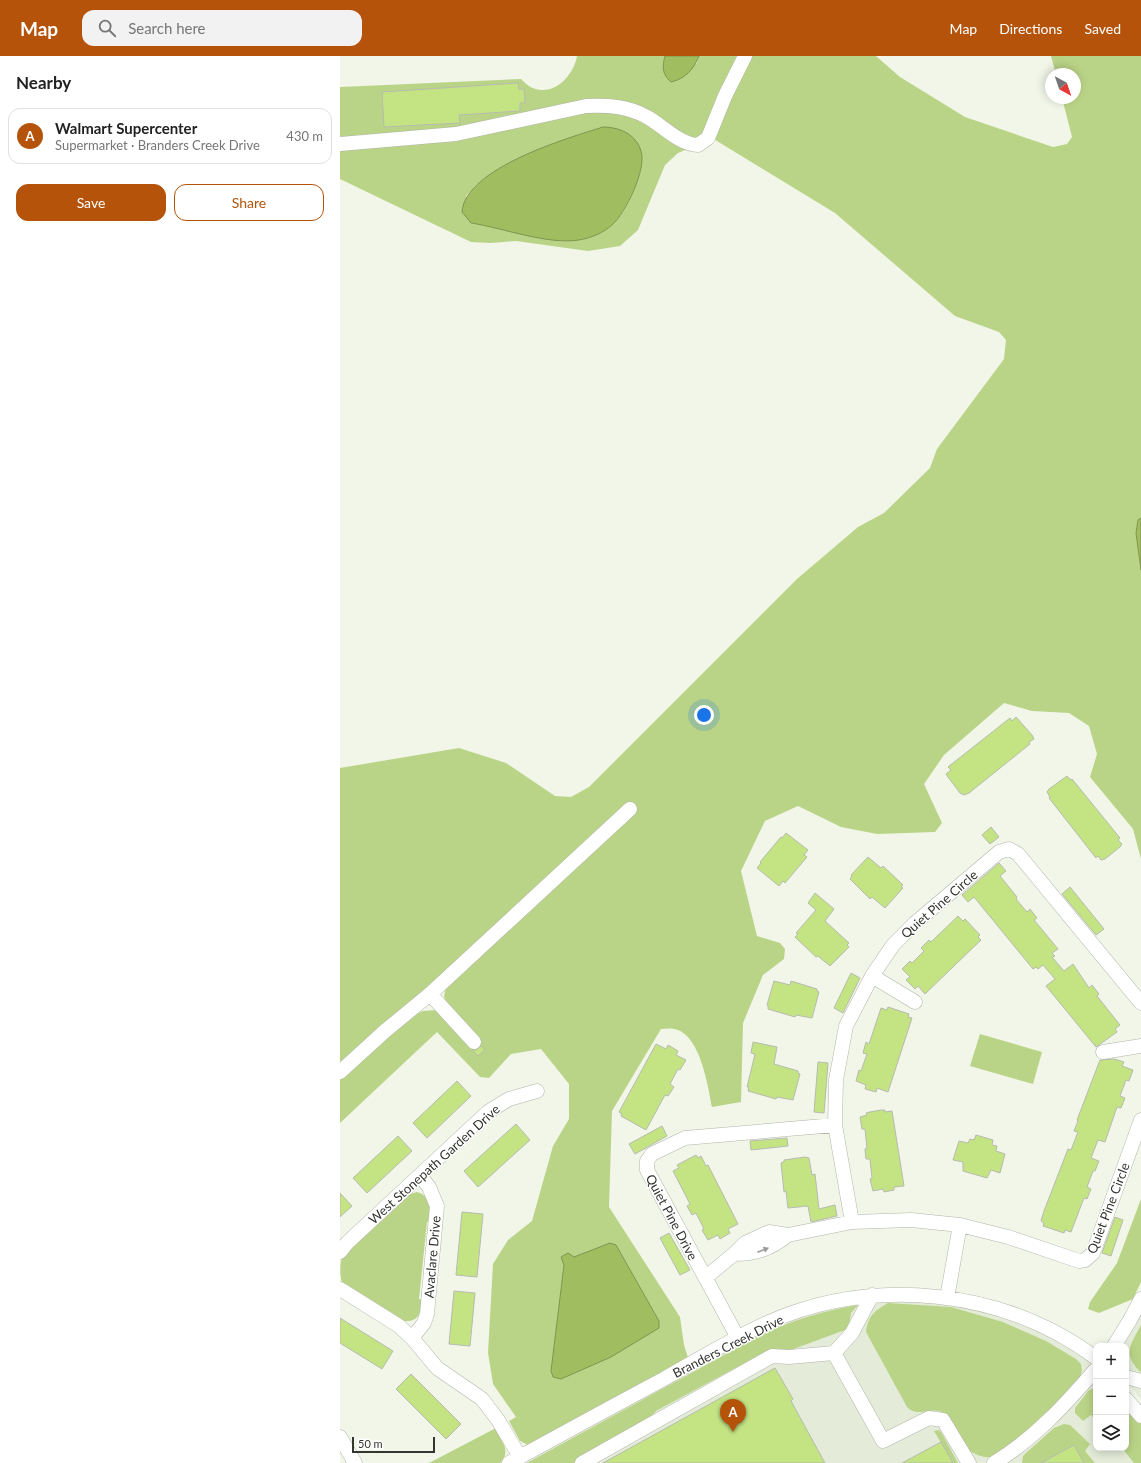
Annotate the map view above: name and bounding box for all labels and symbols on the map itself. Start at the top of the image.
north arrow [1045,68,1081,104]
your location [694,705,714,725]
street label: Quiet Pine Circle [897,866,981,942]
street label: West Stonepath Garden Drive [365,1101,503,1227]
street label: Quiet Pine Circle [1083,1160,1133,1256]
street label: Quiet Pine Drive [643,1171,701,1263]
street label: Avaclare Drive [420,1215,444,1299]
one-way arrow [757,1247,769,1253]
street label: Branders Creek Drive [670,1311,786,1381]
pin: A [720,1399,746,1432]
scale bar [352,1435,435,1454]

